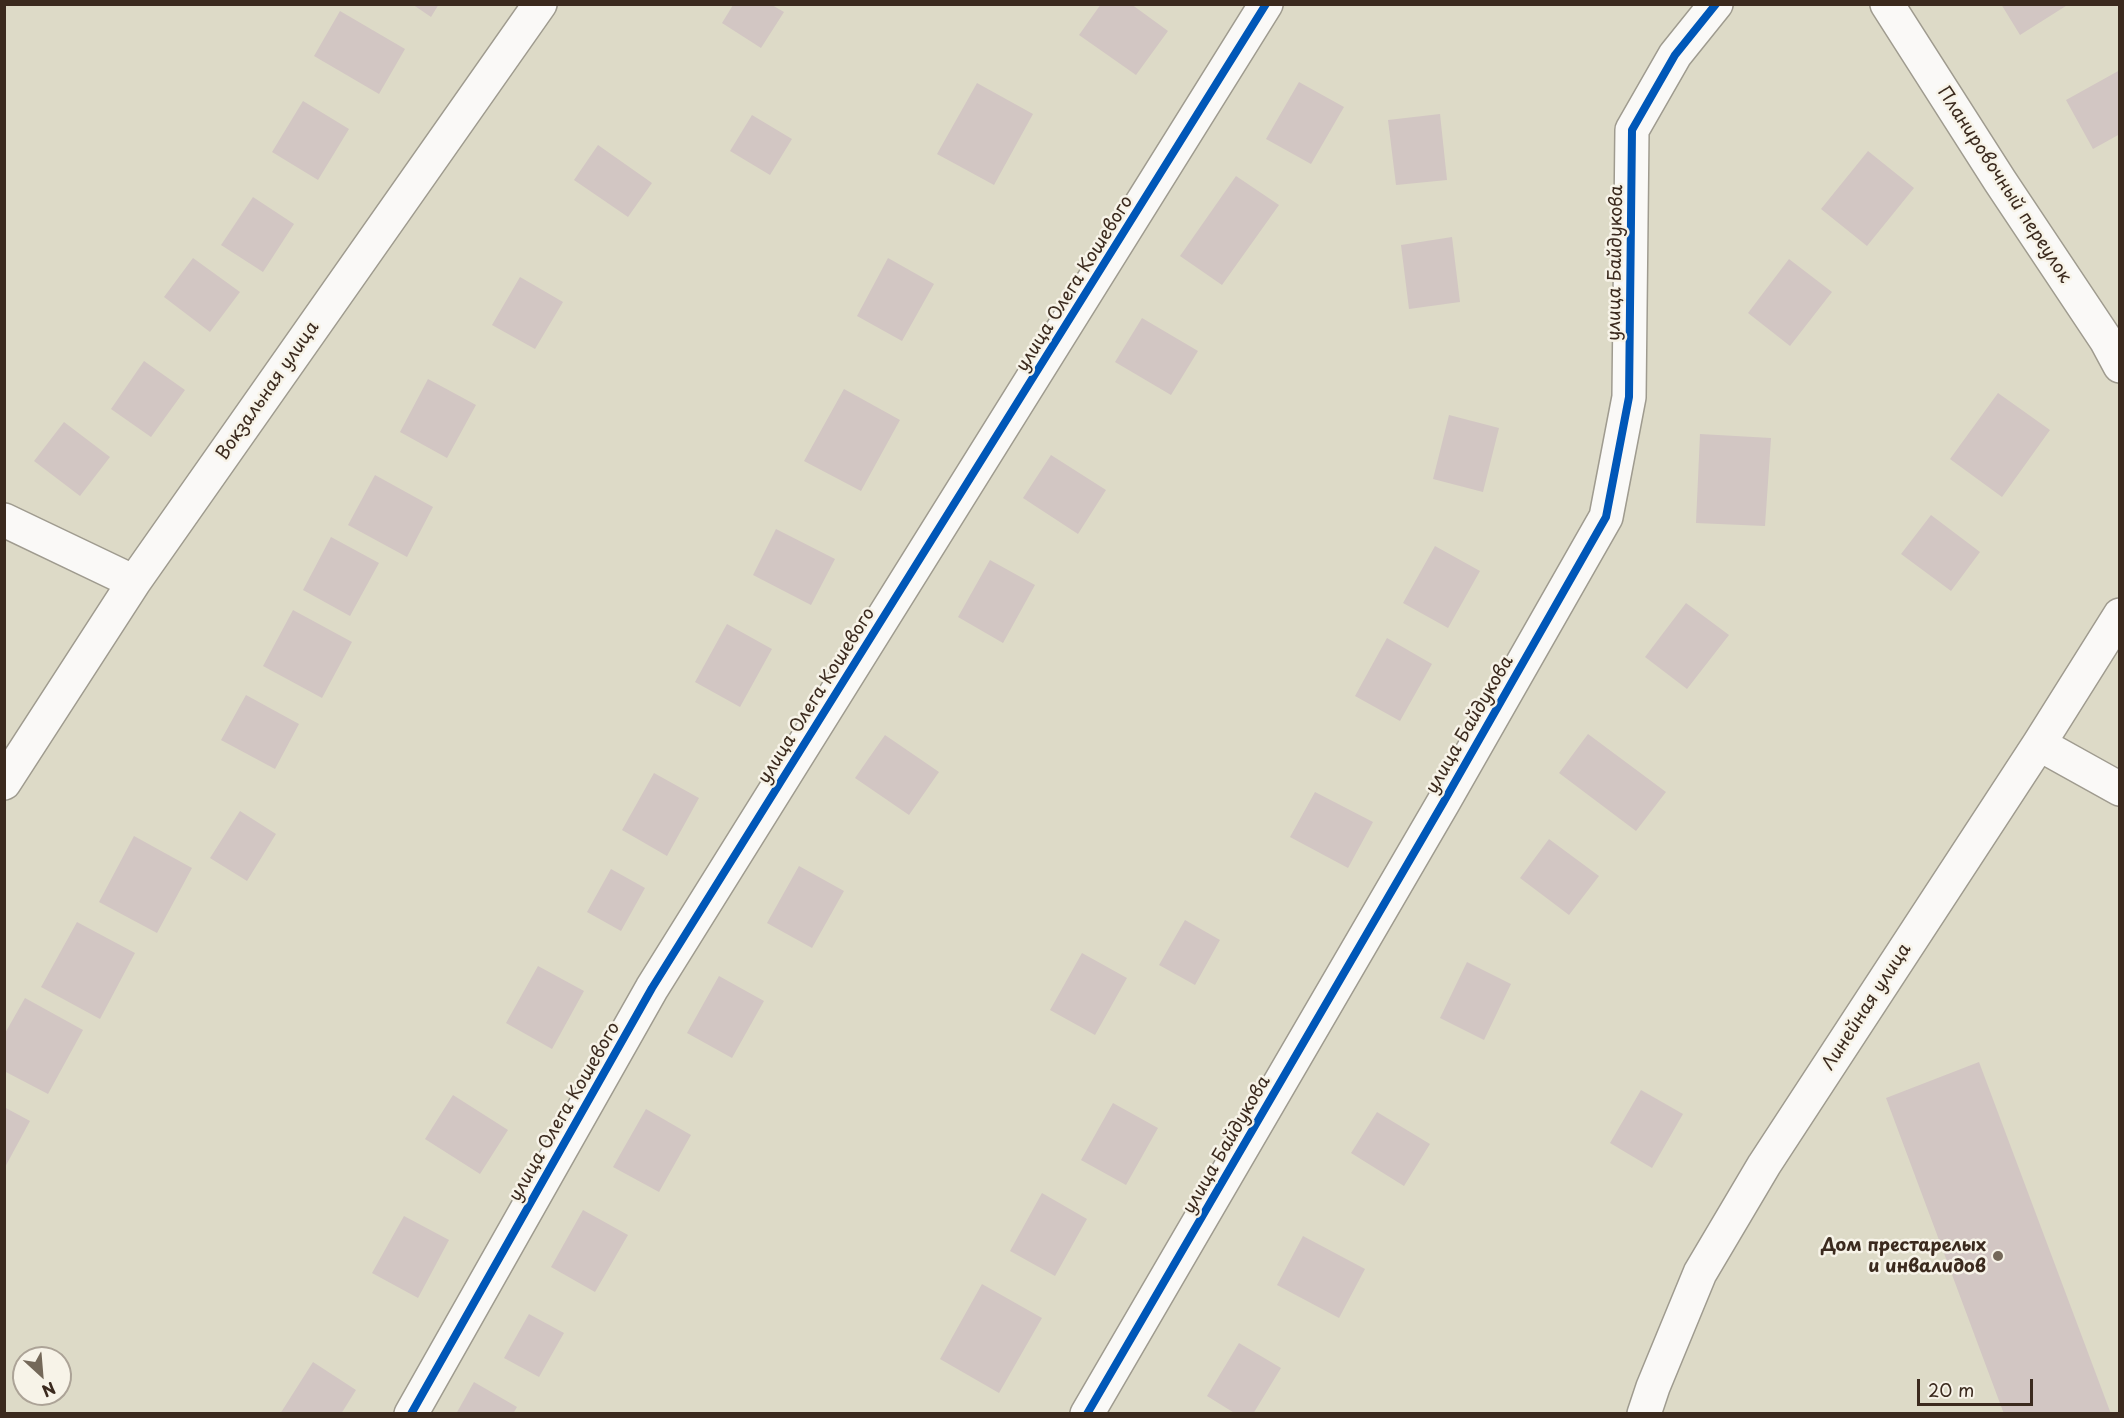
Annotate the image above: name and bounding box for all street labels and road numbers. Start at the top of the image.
street label: Планировочный переулок [1932,83,2076,287]
street label: улица Байдукова [1604,185,1628,341]
street label: улица Олега Кошевого [1012,192,1138,376]
street label: Вокзальная улица [212,318,324,464]
street label: улица Олега Кошевого [754,604,880,788]
street label: улица Байдукова [1422,652,1518,798]
street label: Линейная улица [1818,940,1916,1074]
street label: улица Олега Кошевого [505,1019,625,1205]
street label: улица Байдукова [1179,1072,1275,1218]

